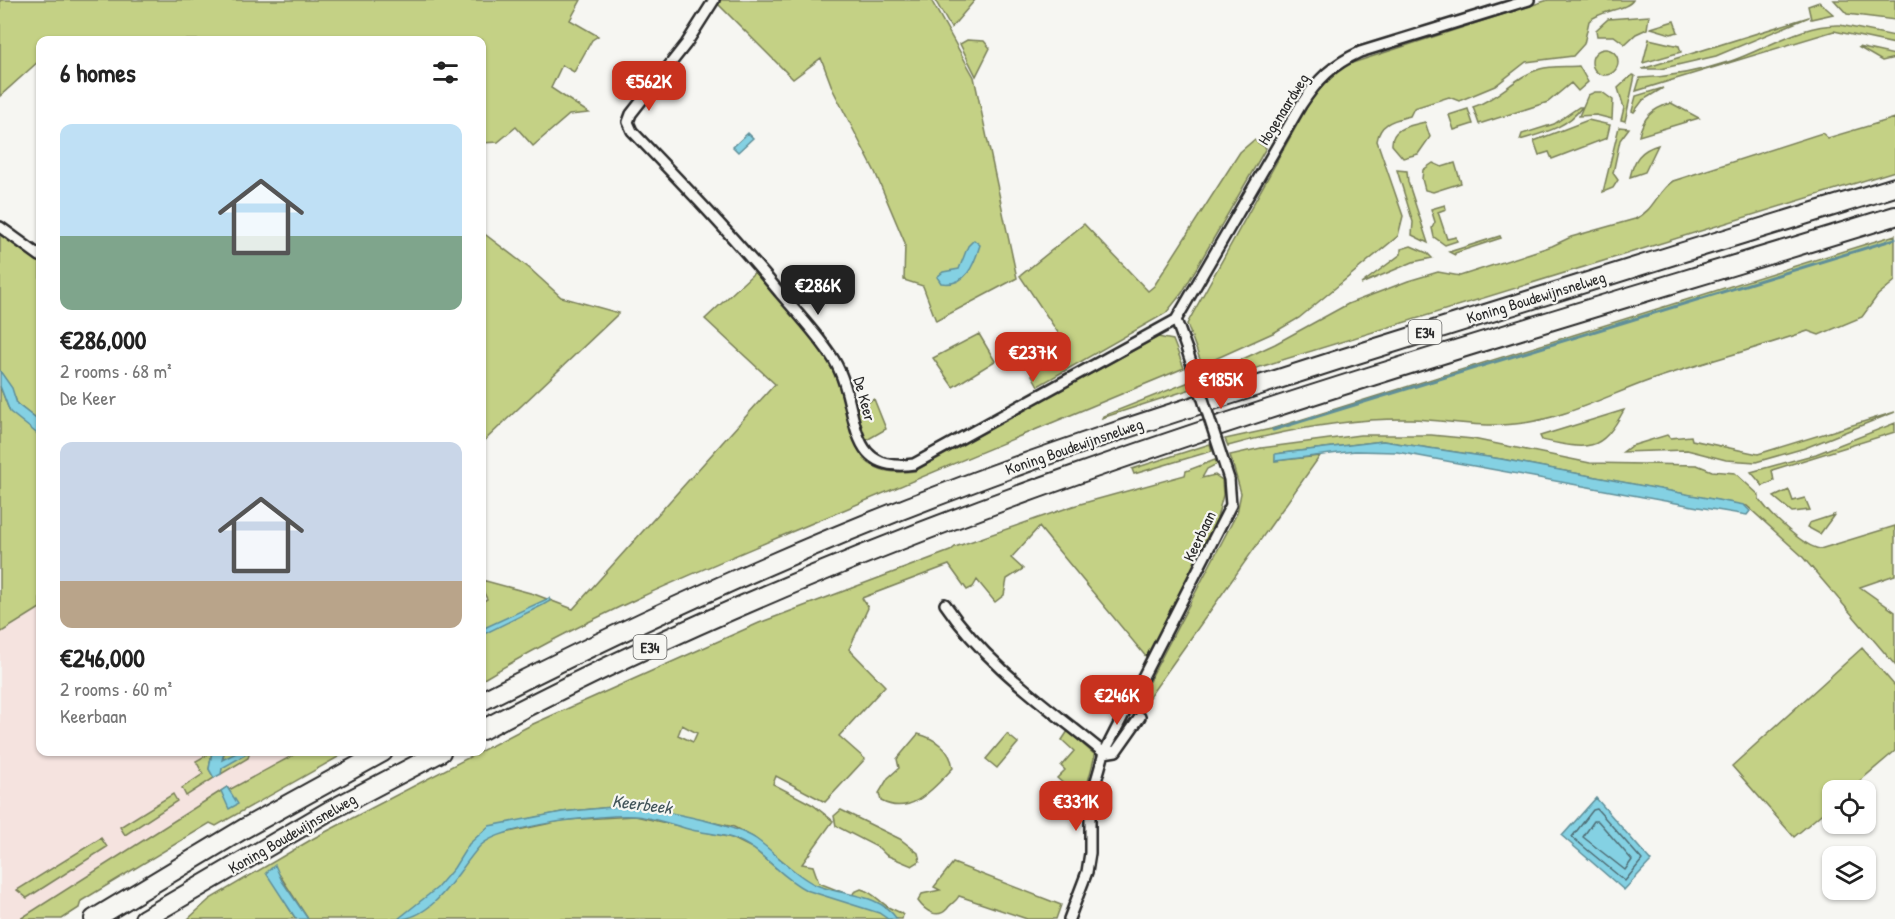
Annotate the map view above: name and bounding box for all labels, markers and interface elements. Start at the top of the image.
text: 6 homes [60,55,136,90]
icon: filters [429,56,462,89]
pin: €562K [607,61,691,112]
text: €562K [626,67,672,94]
street label: Hogenaardweg [1252,69,1314,149]
icon: home [207,163,315,271]
pin: €286K [776,265,860,316]
street label: Koning Boudewijnsnelweg [1464,265,1608,329]
text: €286K [795,271,841,298]
road number: E34 [1408,320,1442,344]
text: €286,000 [60,322,147,357]
pin: €237K [991,332,1075,383]
text: €237K [1009,338,1057,365]
text: 2 rooms · 68 m² [60,357,172,384]
pin: €185K [1179,359,1263,410]
text: €185K [1199,365,1243,392]
street label: De Keer [849,374,881,424]
text: De Keer [60,384,116,411]
street label: Koning Boudewijnsnelweg [1002,412,1146,480]
icon: home [207,481,315,589]
street label: Keerbaan [1177,507,1221,565]
road number: E34 [634,635,666,659]
text: €246,000 [60,640,145,675]
text: 2 rooms · 60 m² [60,675,172,702]
pin: €246K [1075,675,1159,726]
text: €246K [1095,681,1139,708]
text: Keerbaan [60,702,127,729]
map controls [1822,780,1876,900]
button: locate [1822,780,1876,834]
pin: €331K [1034,781,1118,832]
street label: Koning Boudewijnsnelweg [224,787,360,879]
text: €331K [1053,787,1099,814]
water label: Keerbeek [611,788,675,820]
button: layers [1822,846,1876,900]

